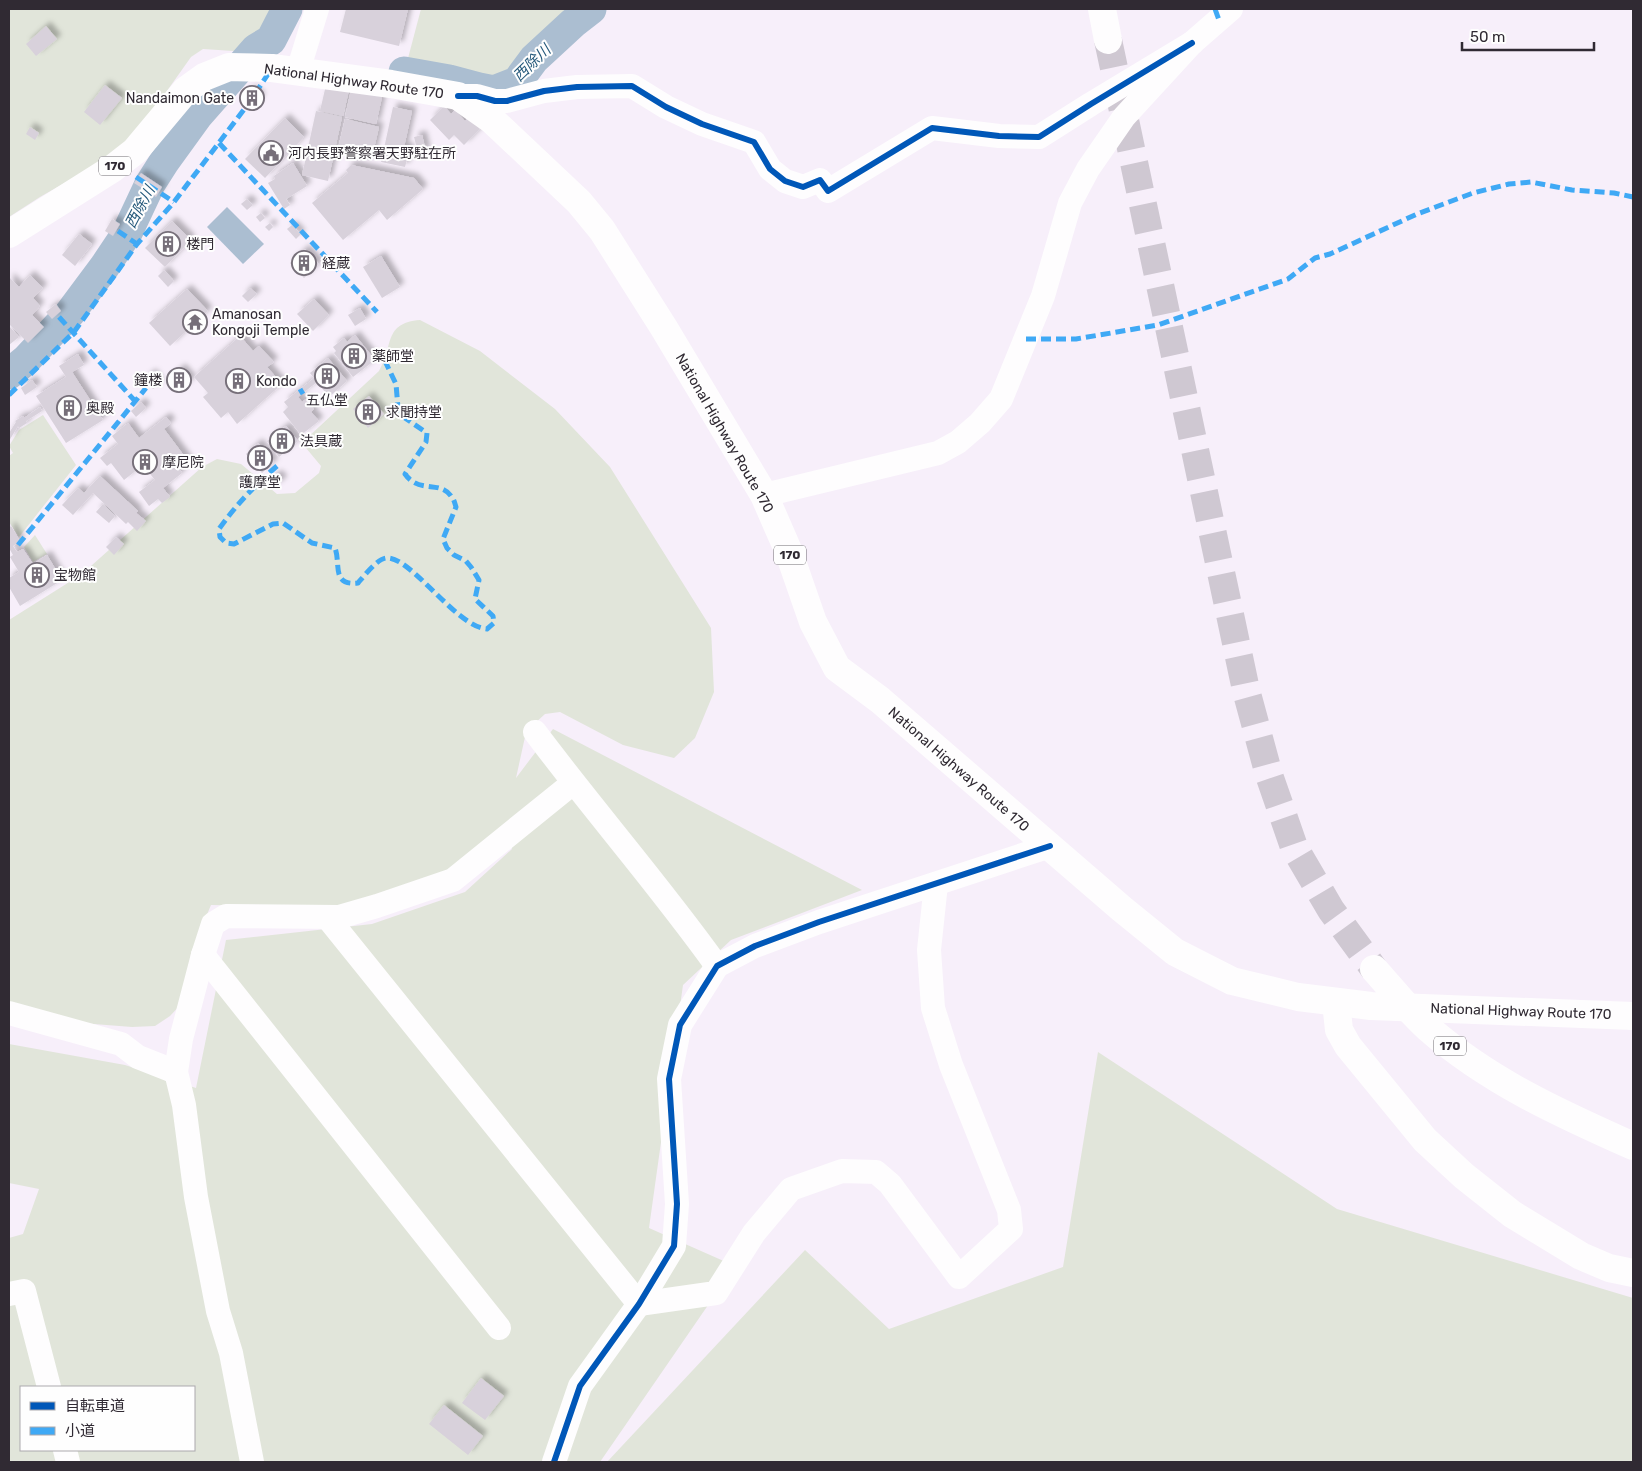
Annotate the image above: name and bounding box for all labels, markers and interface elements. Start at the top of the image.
scale bar [1462,20,1594,52]
text: 50 m [1470,28,1505,46]
water label: 西除川 [510,40,556,85]
street label: National Highway Route 170 [263,60,445,103]
building icon: Nandaimon Gate [239,85,265,111]
place label: Nandaimon Gate [126,90,234,107]
public building icon: 河内長野警察署天野駐在所 [258,140,284,166]
place label: 河内長野警察署天野駐在所 [288,145,456,162]
road number: 170 [99,157,131,176]
water label: 西除川 [121,181,159,231]
building icon: 楼門 [155,231,181,257]
place label: 楼門 [186,236,214,253]
building icon: 経蔵 [291,250,317,276]
place label: 経蔵 [322,255,350,272]
place label: Amanosan Kongoji Temple [212,306,310,339]
temple icon: Amanosan Kongoji Temple [182,309,208,335]
building icon: 薬師堂 [341,343,367,369]
place label: 薬師堂 [372,348,414,365]
street label: National Highway Route 170 [672,351,777,516]
building icon: 五仏堂 [314,363,340,389]
building icon: 鐘楼 [166,367,192,393]
building icon: Kondo [225,368,251,394]
place label: 鐘楼 [134,372,163,389]
place label: Kondo [256,373,297,390]
place label: 五仏堂 [306,392,348,409]
building icon: 奥殿 [56,395,82,421]
building icon: 求聞持堂 [355,399,381,425]
place label: 奥殿 [86,400,114,417]
place label: 求聞持堂 [386,404,442,421]
building icon: 法具蔵 [269,428,295,454]
place label: 法具蔵 [300,433,342,450]
building icon: 護摩堂 [247,445,273,471]
building icon: 摩尼院 [132,449,158,475]
place label: 摩尼院 [162,454,204,471]
place label: 護摩堂 [239,474,281,491]
road number: 170 [774,546,806,564]
building icon: 宝物館 [24,562,50,588]
place label: 宝物館 [54,567,96,584]
street label: National Highway Route 170 [885,704,1033,835]
street label: National Highway Route 170 [1430,1000,1612,1023]
road number: 170 [1434,1036,1466,1056]
legend [20,1386,195,1451]
text: 自転車道 [65,1397,125,1415]
text: 小道 [65,1422,95,1440]

